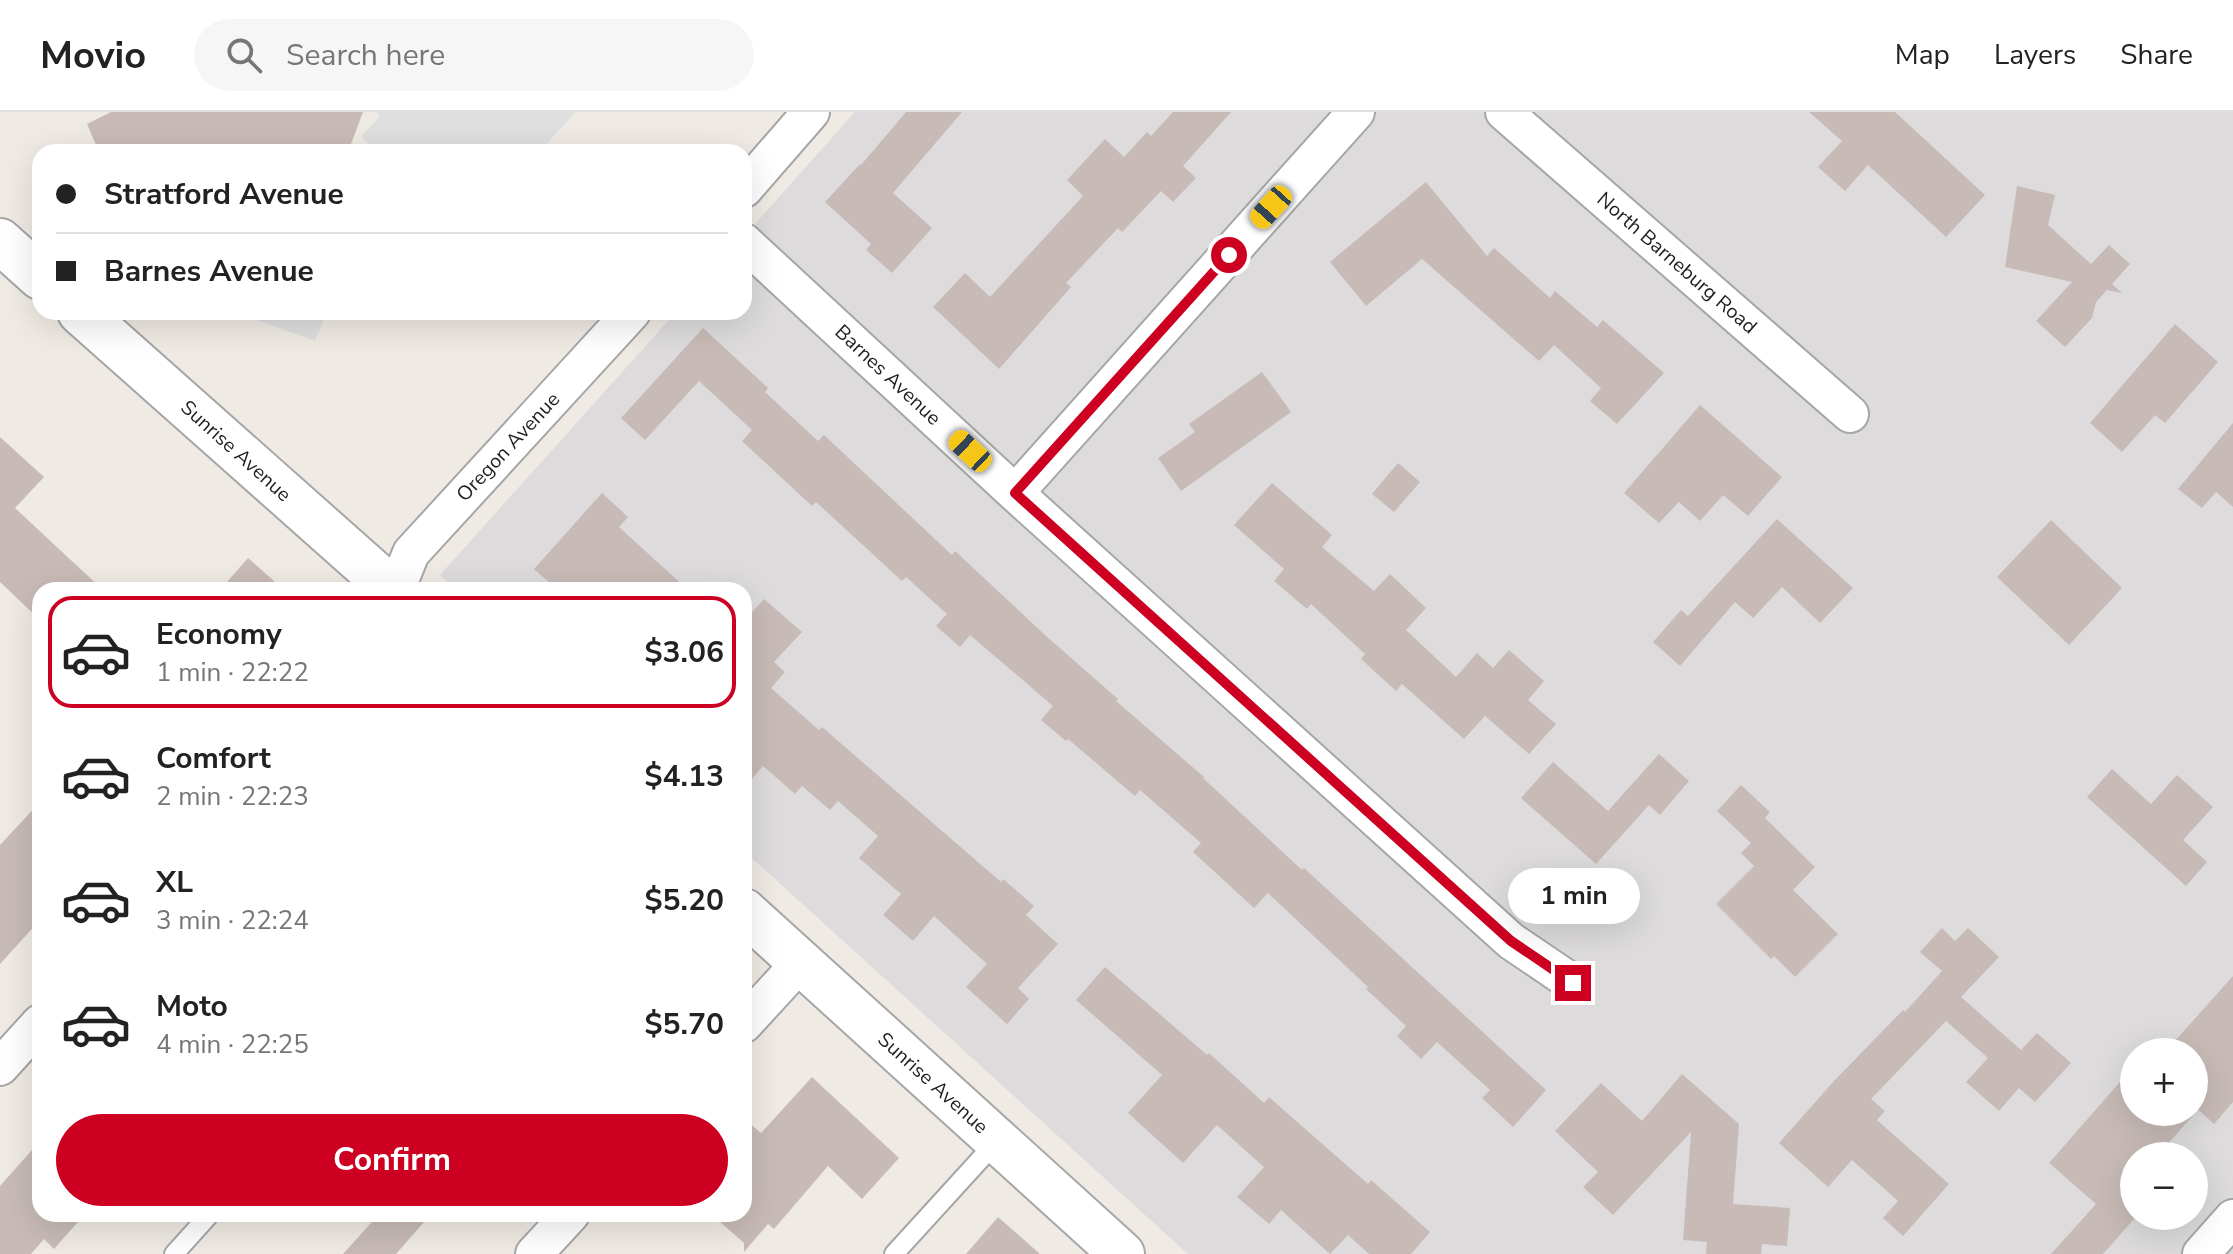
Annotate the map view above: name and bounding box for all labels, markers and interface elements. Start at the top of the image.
search box [194,19,754,91]
text: Movio [40,30,146,81]
icon: search [222,33,266,77]
text: Search here [286,35,445,76]
text: Map [1895,36,1950,74]
text: Layers [1994,36,2076,74]
text: Share [2120,36,2193,74]
text: Stratford Avenue [104,174,344,215]
car [1246,181,1296,233]
street label: North Barneburg Road [1591,186,1763,340]
route start [1211,237,1247,273]
text: Barnes Avenue [104,251,314,292]
street label: Barnes Avenue [829,319,947,431]
street label: Oregon Avenue [450,386,566,508]
street label: Sunrise Avenue [175,394,297,508]
car [944,426,996,476]
text: Economy [156,614,282,655]
icon: car [60,616,132,688]
text: $3.06 [645,632,724,673]
text: 1 min · 22:22 [156,655,309,690]
text: Comfort [156,738,271,779]
icon: car [60,740,132,812]
text: $4.13 [645,756,724,797]
text: 2 min · 22:23 [156,779,309,814]
text: XL [156,862,193,903]
icon: car [60,864,132,936]
callout: 1 min [1507,867,1639,923]
text: 1 min [1540,878,1608,913]
text: $5.20 [645,880,724,921]
text: 3 min · 22:24 [156,903,309,938]
route end [1555,965,1591,1001]
text: Moto [156,986,228,1027]
icon: car [60,988,132,1060]
text: $5.70 [645,1004,724,1045]
street label: Sunrise Avenue [872,1026,994,1140]
text: 4 min · 22:25 [156,1027,309,1062]
map controls [2120,1038,2208,1230]
button: + [2120,1038,2208,1126]
button: Confirm [56,1114,728,1206]
button: − [2120,1142,2208,1230]

